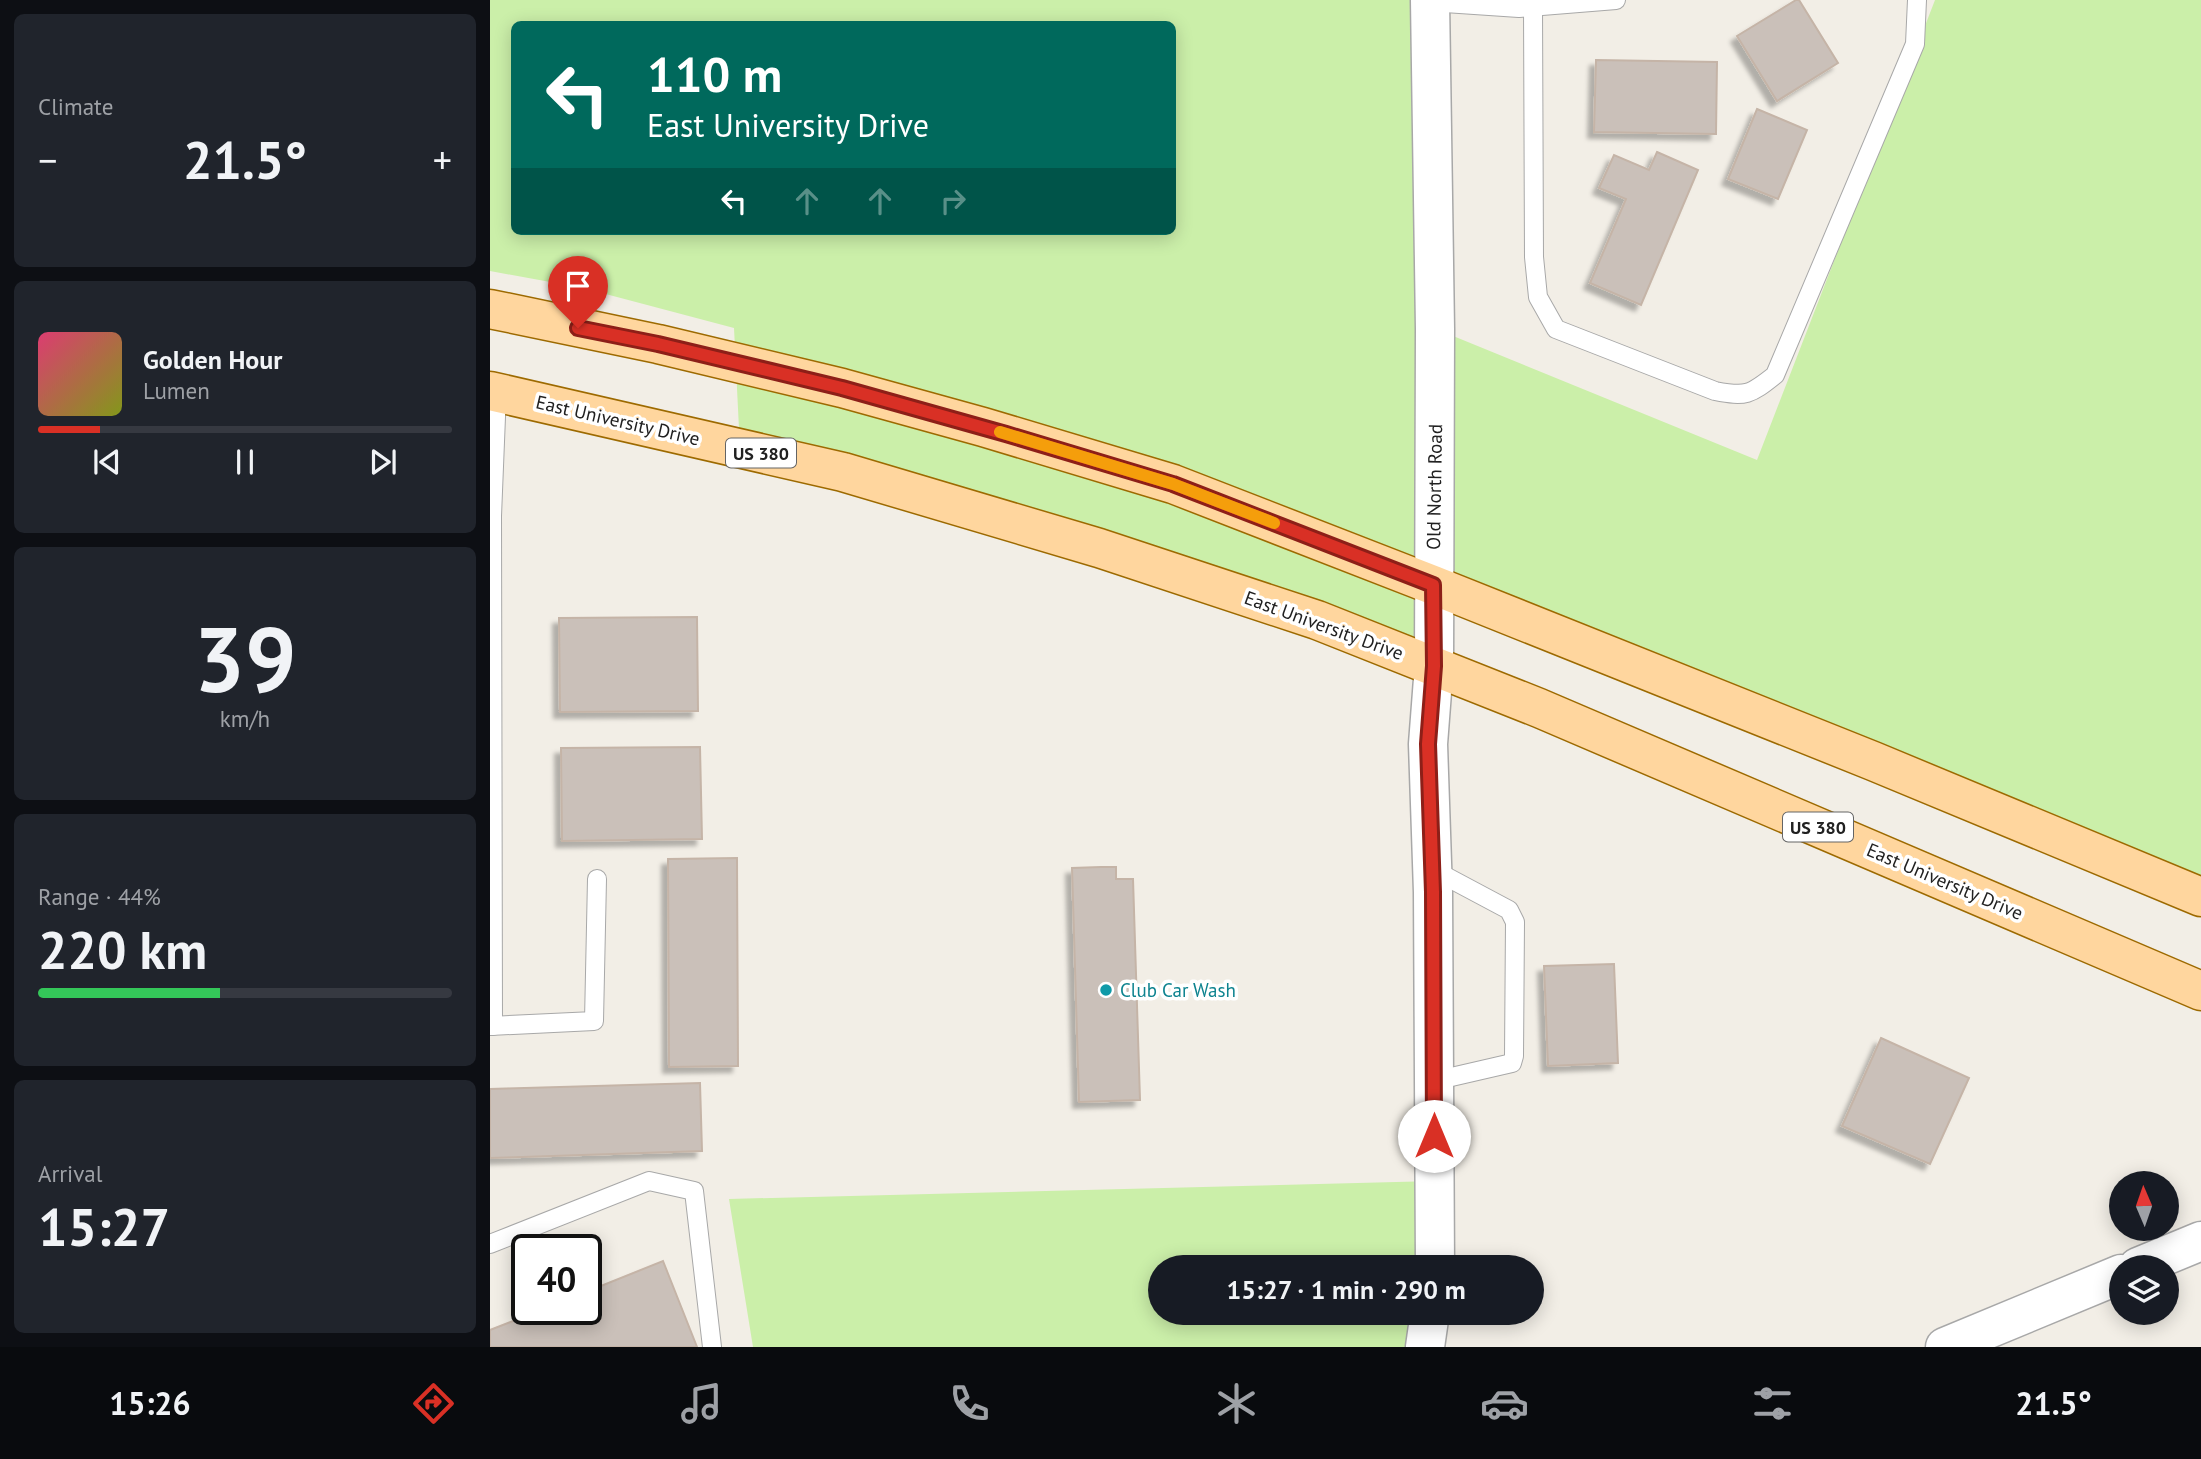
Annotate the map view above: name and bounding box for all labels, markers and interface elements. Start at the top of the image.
text: 110 m [647,42,782,106]
icon: left [532,49,623,140]
text: Climate [38,92,113,121]
text: East University Drive [647,104,929,146]
text: 21.5° [183,126,307,193]
text: − [38,135,57,184]
text: + [433,135,452,184]
icon: left [715,182,753,220]
icon: ahead [788,182,826,220]
icon: ahead [861,182,899,220]
icon: right [934,182,972,220]
pin [548,256,608,328]
icon: arrive [559,267,597,305]
text: Golden Hour [143,343,282,376]
text: Lumen [143,376,210,405]
street label: East University Drive [534,389,702,451]
street label: Old North Road [1421,424,1447,550]
road number: US 380 [726,438,796,467]
icon: previous [88,443,126,481]
icon: pause [226,443,264,481]
icon: next [364,443,402,481]
street label: East University Drive [1241,585,1407,665]
text: 39 [193,599,297,717]
text: km/h [220,704,270,733]
road number: US 380 [1783,812,1853,842]
street label: East University Drive [1863,837,2027,925]
text: Range · 44% [38,882,161,911]
text: 220 km [38,916,207,983]
place label: Club Car Wash [1120,978,1236,1002]
marker: Club Car Wash [1098,982,1114,998]
position arrow [1397,1099,1471,1173]
text: Arrival [38,1159,102,1188]
north arrow [2109,1171,2179,1241]
map controls [2109,1171,2179,1325]
text: 15:27 [38,1193,170,1260]
speed limit sign: 40 [511,1234,602,1325]
button: layers [2109,1255,2179,1325]
text: 15:27 · 1 min · 290 m [1226,1273,1466,1306]
icon: directions [409,1379,458,1428]
icon: music [677,1379,726,1428]
icon: phone [945,1379,994,1428]
icon: climate [1212,1379,1261,1428]
icon: car [1480,1379,1529,1428]
icon: filters [1748,1379,1797,1428]
text: 15:26 [109,1382,191,1424]
text: 21.5° [2015,1382,2092,1424]

